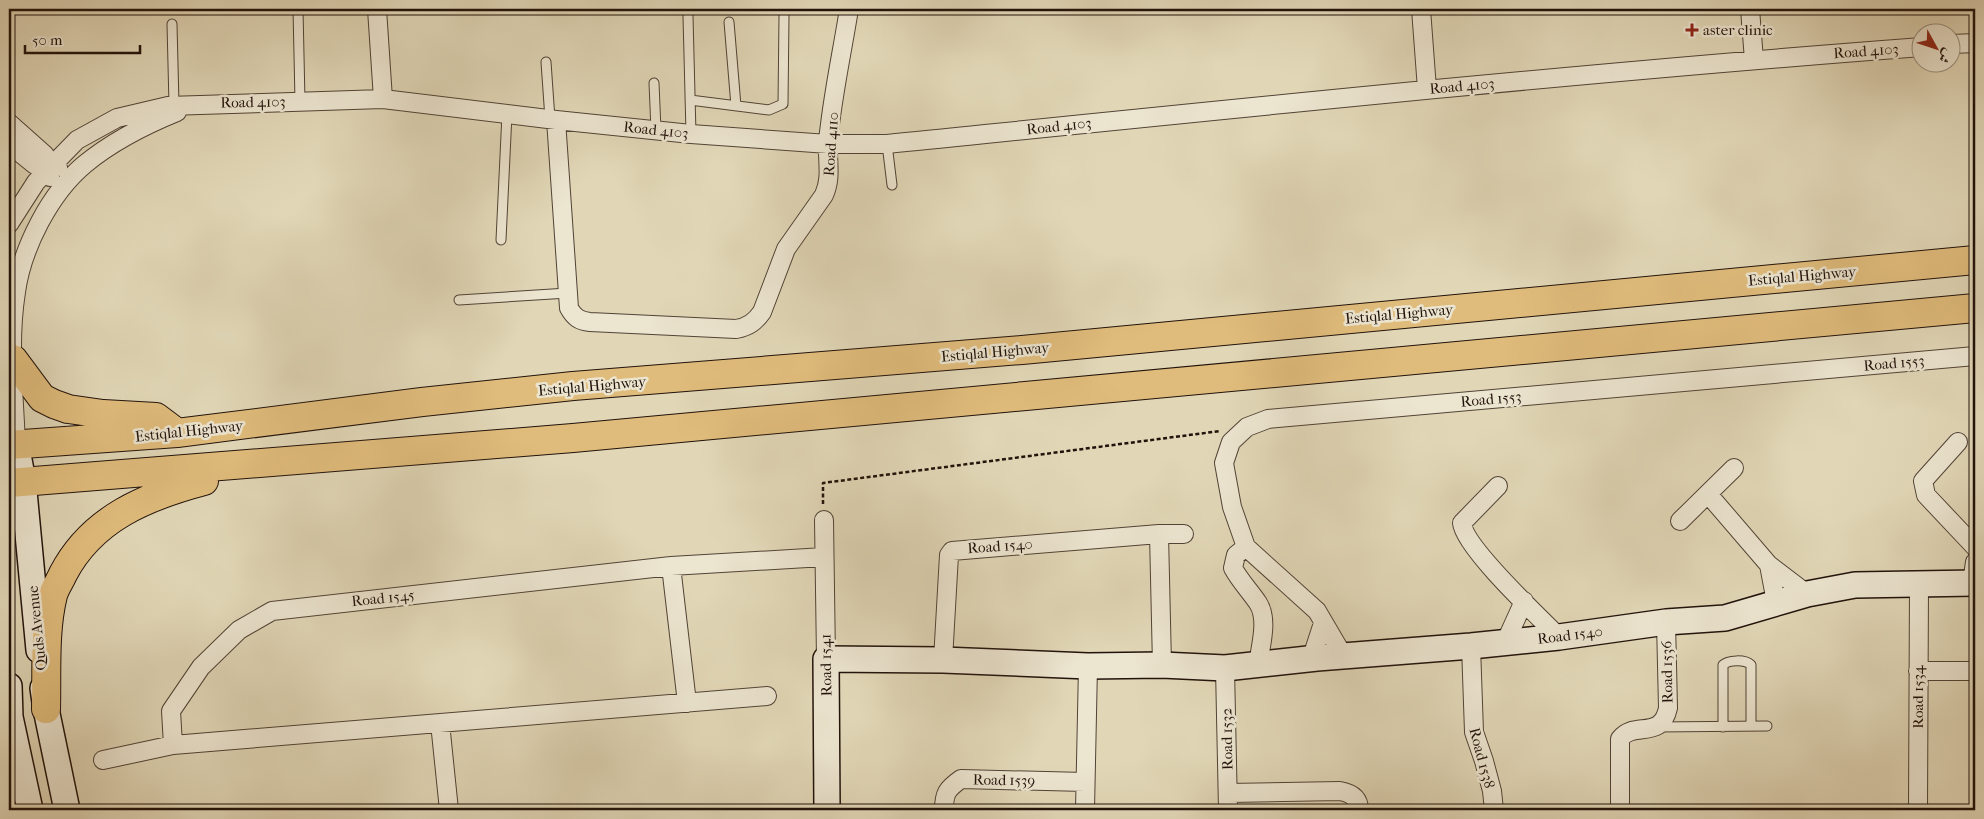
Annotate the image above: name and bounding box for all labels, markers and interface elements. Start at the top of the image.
place label: aster clinic [1703,21,1773,39]
scale bar [25,22,140,54]
north arrow [1912,22,1962,72]
marker: aster clinic [1685,23,1699,37]
text: 50 m [32,31,63,49]
street label: Road 4103 [1833,40,1899,62]
text: ش [1935,45,1957,67]
street label: Road 4103 [1429,74,1495,98]
street label: Road 4103 [220,92,286,112]
street label: Road 4110 [820,111,842,177]
street label: Road 4103 [1026,114,1092,138]
street label: Road 4103 [623,118,689,142]
street label: Estiqlal Highway [1747,262,1858,290]
street label: Estiqlal Highway [1344,300,1455,328]
street label: Estiqlal Highway [940,338,1051,366]
street label: Road 1553 [1863,351,1925,375]
street label: Estiqlal Highway [537,372,648,400]
street label: Road 1553 [1460,387,1522,411]
street label: Estiqlal Highway [134,416,245,446]
street label: Road 1540 [967,535,1033,557]
street label: Quds Avenue [24,584,50,671]
street label: Road 1545 [351,586,415,610]
street label: Road 1540 [1536,622,1604,648]
street label: Road 1541 [816,634,836,696]
street label: Road 1536 [1657,640,1677,703]
street label: Road 1534 [1909,664,1927,729]
street label: Road 1532 [1217,707,1237,770]
street label: Road 1538 [1465,726,1499,790]
street label: Road 1539 [973,770,1035,790]

